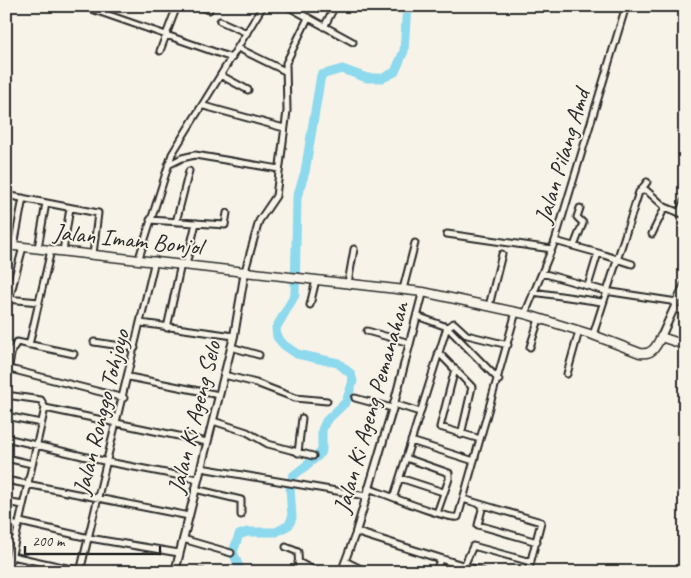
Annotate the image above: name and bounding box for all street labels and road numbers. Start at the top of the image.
street label: Jalan Pilang Amd [527,82,598,227]
street label: Jalan Imam Bonjol [51,216,208,262]
street label: Jalan Ki Ageng Pemanahan [326,297,416,517]
street label: Jalan Ronggo Tohjoyo [66,325,136,499]
street label: Jalan Ki Ageng Selo [160,336,228,497]

